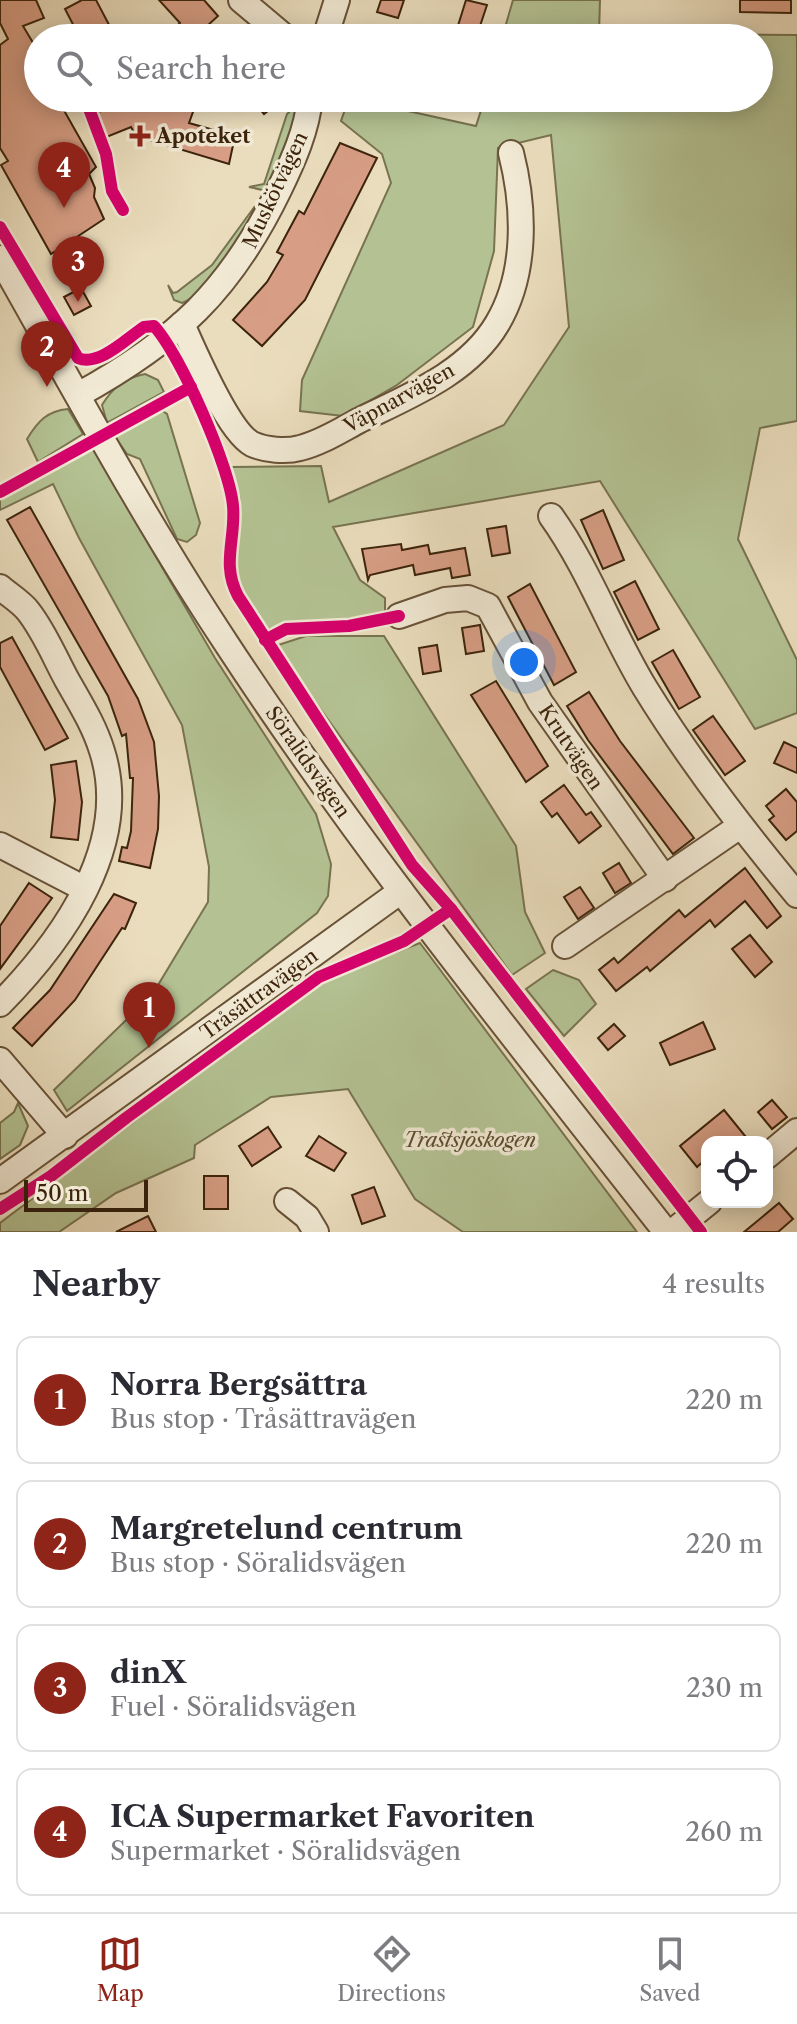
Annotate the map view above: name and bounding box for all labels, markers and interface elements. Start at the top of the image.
search box [24,24,773,112]
icon: search [52,46,96,90]
text: Search here [116,50,286,87]
place label: Apoteket [155,124,250,148]
marker: Apoteket [131,127,149,145]
street label: Muskötvägen [237,127,313,252]
pin: 4 [38,142,90,208]
pin: 3 [52,236,104,302]
pin: 2 [21,321,73,387]
street label: Väpnarvägen [339,358,459,439]
your location [504,642,544,682]
street label: Krutvägen [534,700,609,795]
street label: Söralidsvägen [261,702,356,823]
street label: Tråsättravägen [196,943,323,1045]
pin: 1 [123,982,175,1048]
park label: Trastsjöskogen [404,1128,536,1152]
map controls [701,1136,773,1208]
button: locate [701,1136,773,1208]
scale bar [24,1176,148,1212]
text: 50 m [36,1180,88,1207]
text: Nearby [32,1263,160,1305]
text: 4 results [662,1268,765,1300]
text: Norra Bergsättra [110,1366,367,1403]
text: 1 [54,1384,66,1416]
text: 220 m [685,1384,763,1416]
text: Bus stop · Tråsättravägen [110,1403,416,1435]
text: Margretelund centrum [110,1510,463,1547]
text: 2 [52,1528,68,1560]
text: 220 m [685,1528,763,1560]
text: Bus stop · Söralidsvägen [110,1547,406,1579]
text: dinX [110,1654,186,1691]
text: 3 [53,1672,67,1704]
text: 230 m [686,1672,763,1704]
text: Fuel · Söralidsvägen [110,1691,356,1723]
text: ICA Supermarket Favoriten [110,1798,535,1835]
text: 4 [52,1816,68,1848]
text: 260 m [685,1816,763,1848]
text: Supermarket · Söralidsvägen [110,1835,461,1867]
tab: Map [97,1932,144,2007]
tab: Directions [337,1932,446,2007]
tab: Saved [639,1932,700,2007]

